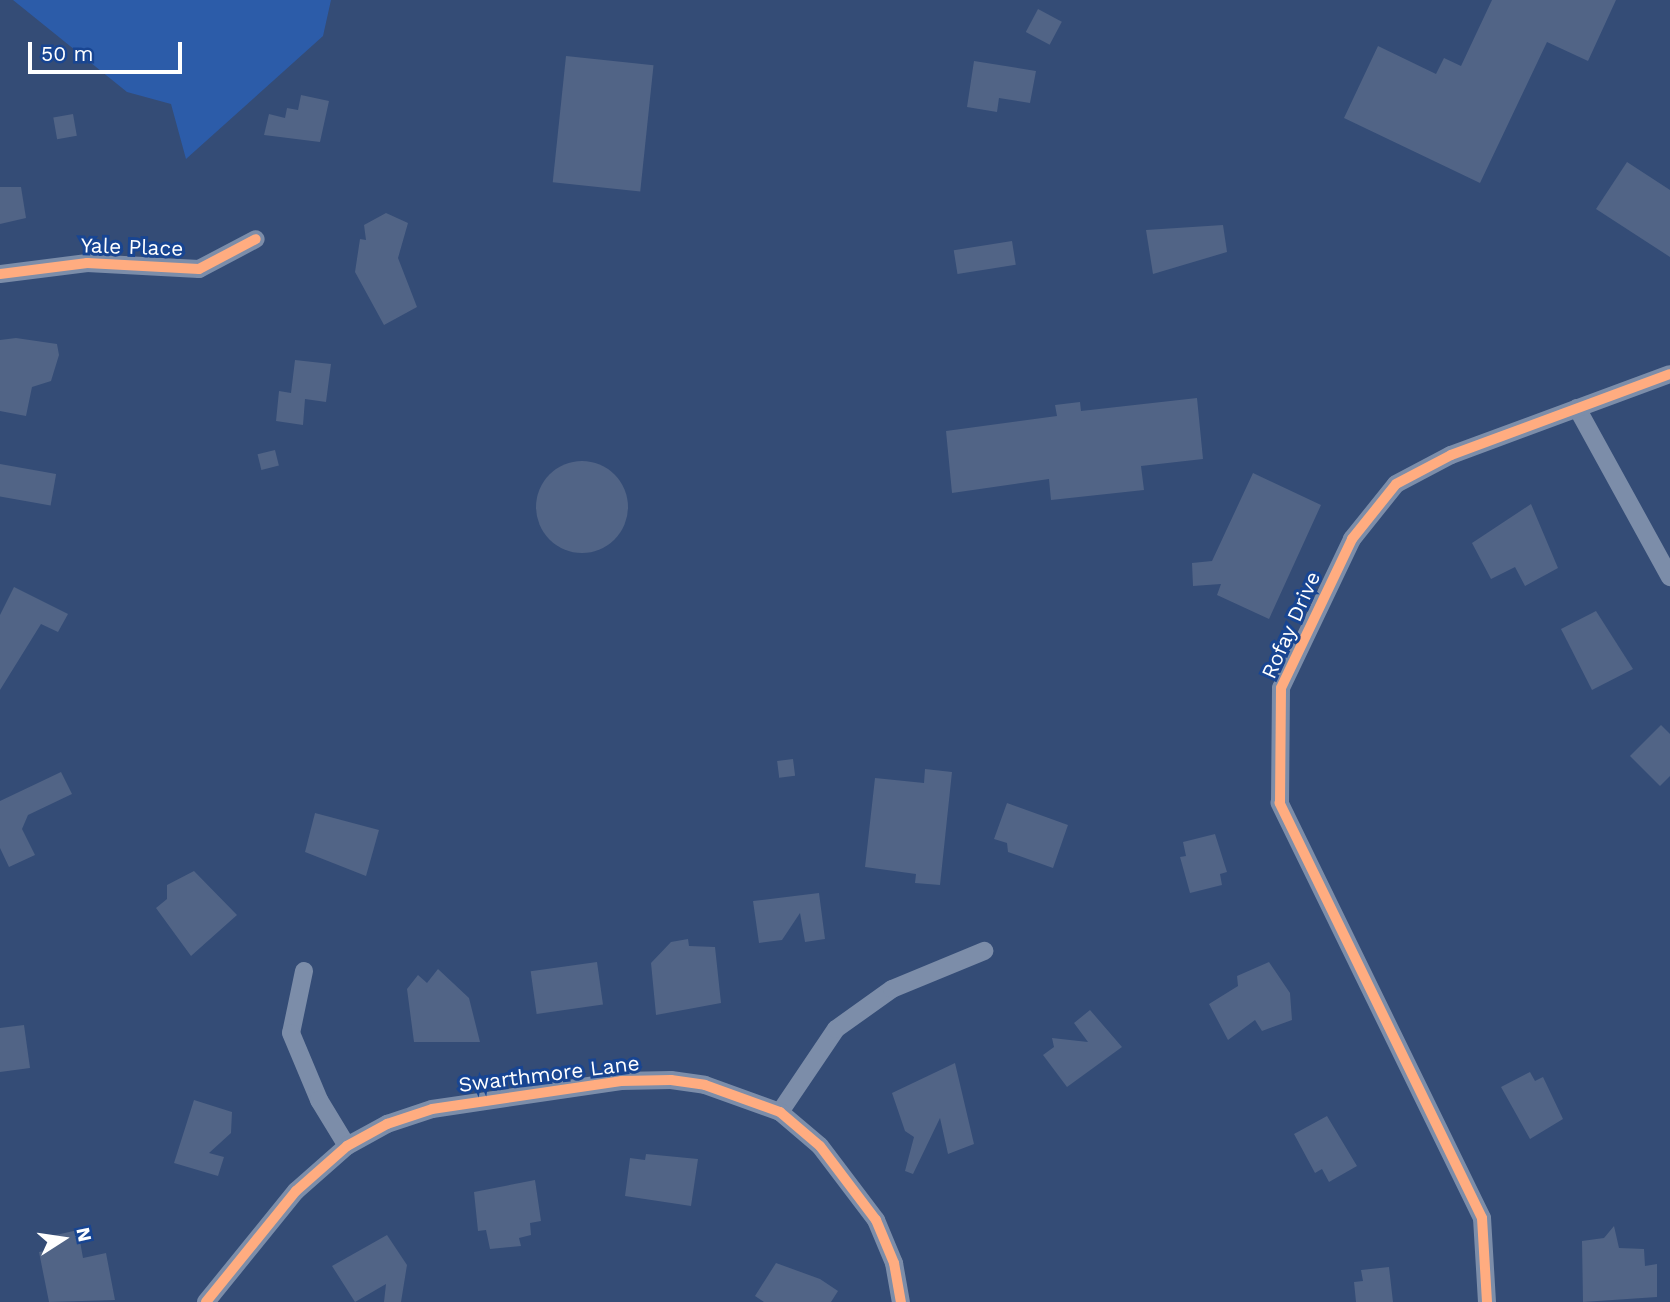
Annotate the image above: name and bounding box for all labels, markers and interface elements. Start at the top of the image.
scale bar [32,28,186,72]
text: 50 m [41,41,93,66]
street label: Yale Place [80,233,184,261]
street label: Rofay Drive [1256,567,1326,683]
street label: Swarthmore Lane [457,1050,641,1098]
north arrow [28,1204,98,1274]
text: N [71,1225,97,1244]

